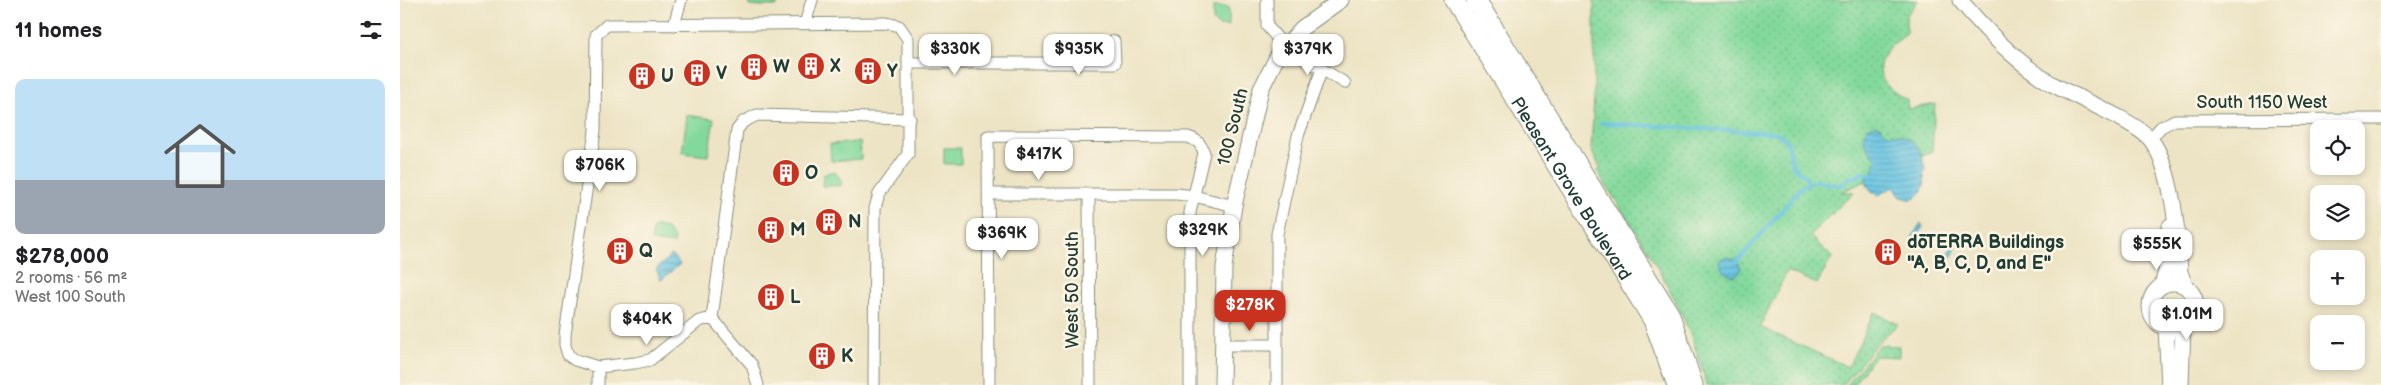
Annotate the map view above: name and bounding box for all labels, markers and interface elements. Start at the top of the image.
icon: filters [357,16,385,44]
text: 11 homes [15,18,102,43]
pin: $330K [920,34,990,76]
pin: $935K [1044,34,1114,76]
pin: $379K [1273,34,1343,76]
text: $330K [930,40,980,59]
text: $935K [1054,40,1104,59]
text: $379K [1284,40,1332,59]
building icon: X [796,51,826,81]
building icon: W [739,52,769,82]
place label: X [830,56,841,77]
building icon: Y [853,56,883,86]
place label: W [773,57,790,78]
building icon: V [682,58,712,88]
building icon: U [627,61,657,91]
place label: Y [887,61,898,82]
place label: V [716,63,727,84]
place label: U [661,66,674,87]
street label: 100 South [1213,86,1253,168]
street label: South 1150 West [2197,92,2328,113]
street label: Pleasant Grove Boulevard [1506,93,1636,284]
icon: home [155,111,245,201]
map controls [2310,120,2365,370]
button: locate [2310,120,2365,175]
pin: $417K [1004,138,1074,181]
text: $417K [1016,145,1062,164]
pin: $706K [565,150,635,192]
text: $706K [575,156,625,175]
building icon: O [771,158,801,188]
place label: O [805,163,818,184]
button: layers [2310,185,2365,240]
building icon: N [814,207,844,237]
place label: N [848,212,862,233]
pin: $329K [1168,214,1238,257]
building icon: M [756,215,786,245]
pin: $369K [967,218,1037,260]
place label: M [790,220,806,241]
text: $329K [1178,221,1228,240]
text: $369K [977,224,1027,243]
pin: $555K [2122,228,2192,271]
street label: West 50 South [1062,231,1083,349]
place label: dōTERRA Buildings "A, B, C, D, and E" [1907,232,2064,274]
text: $555K [2132,235,2182,254]
building icon: Q [605,236,635,266]
building icon: dōTERRA Buildings "A, B, C, D, and E" [1873,237,1903,267]
place label: Q [639,241,653,262]
text: $278,000 [15,244,109,269]
button: + [2310,250,2365,305]
text: 2 rooms · 56 m² [15,269,127,288]
building icon: L [756,282,786,312]
place label: L [790,287,801,308]
text: West 100 South [15,288,126,307]
pin: $278K [1215,290,1285,332]
text: $278K [1225,296,1275,315]
pin: $1.01M [2146,298,2228,341]
pin: $404K [612,304,682,346]
text: $1.01M [2161,305,2213,324]
text: $404K [622,310,672,329]
button: − [2310,315,2365,370]
building icon: K [807,341,837,371]
place label: K [841,346,853,367]

